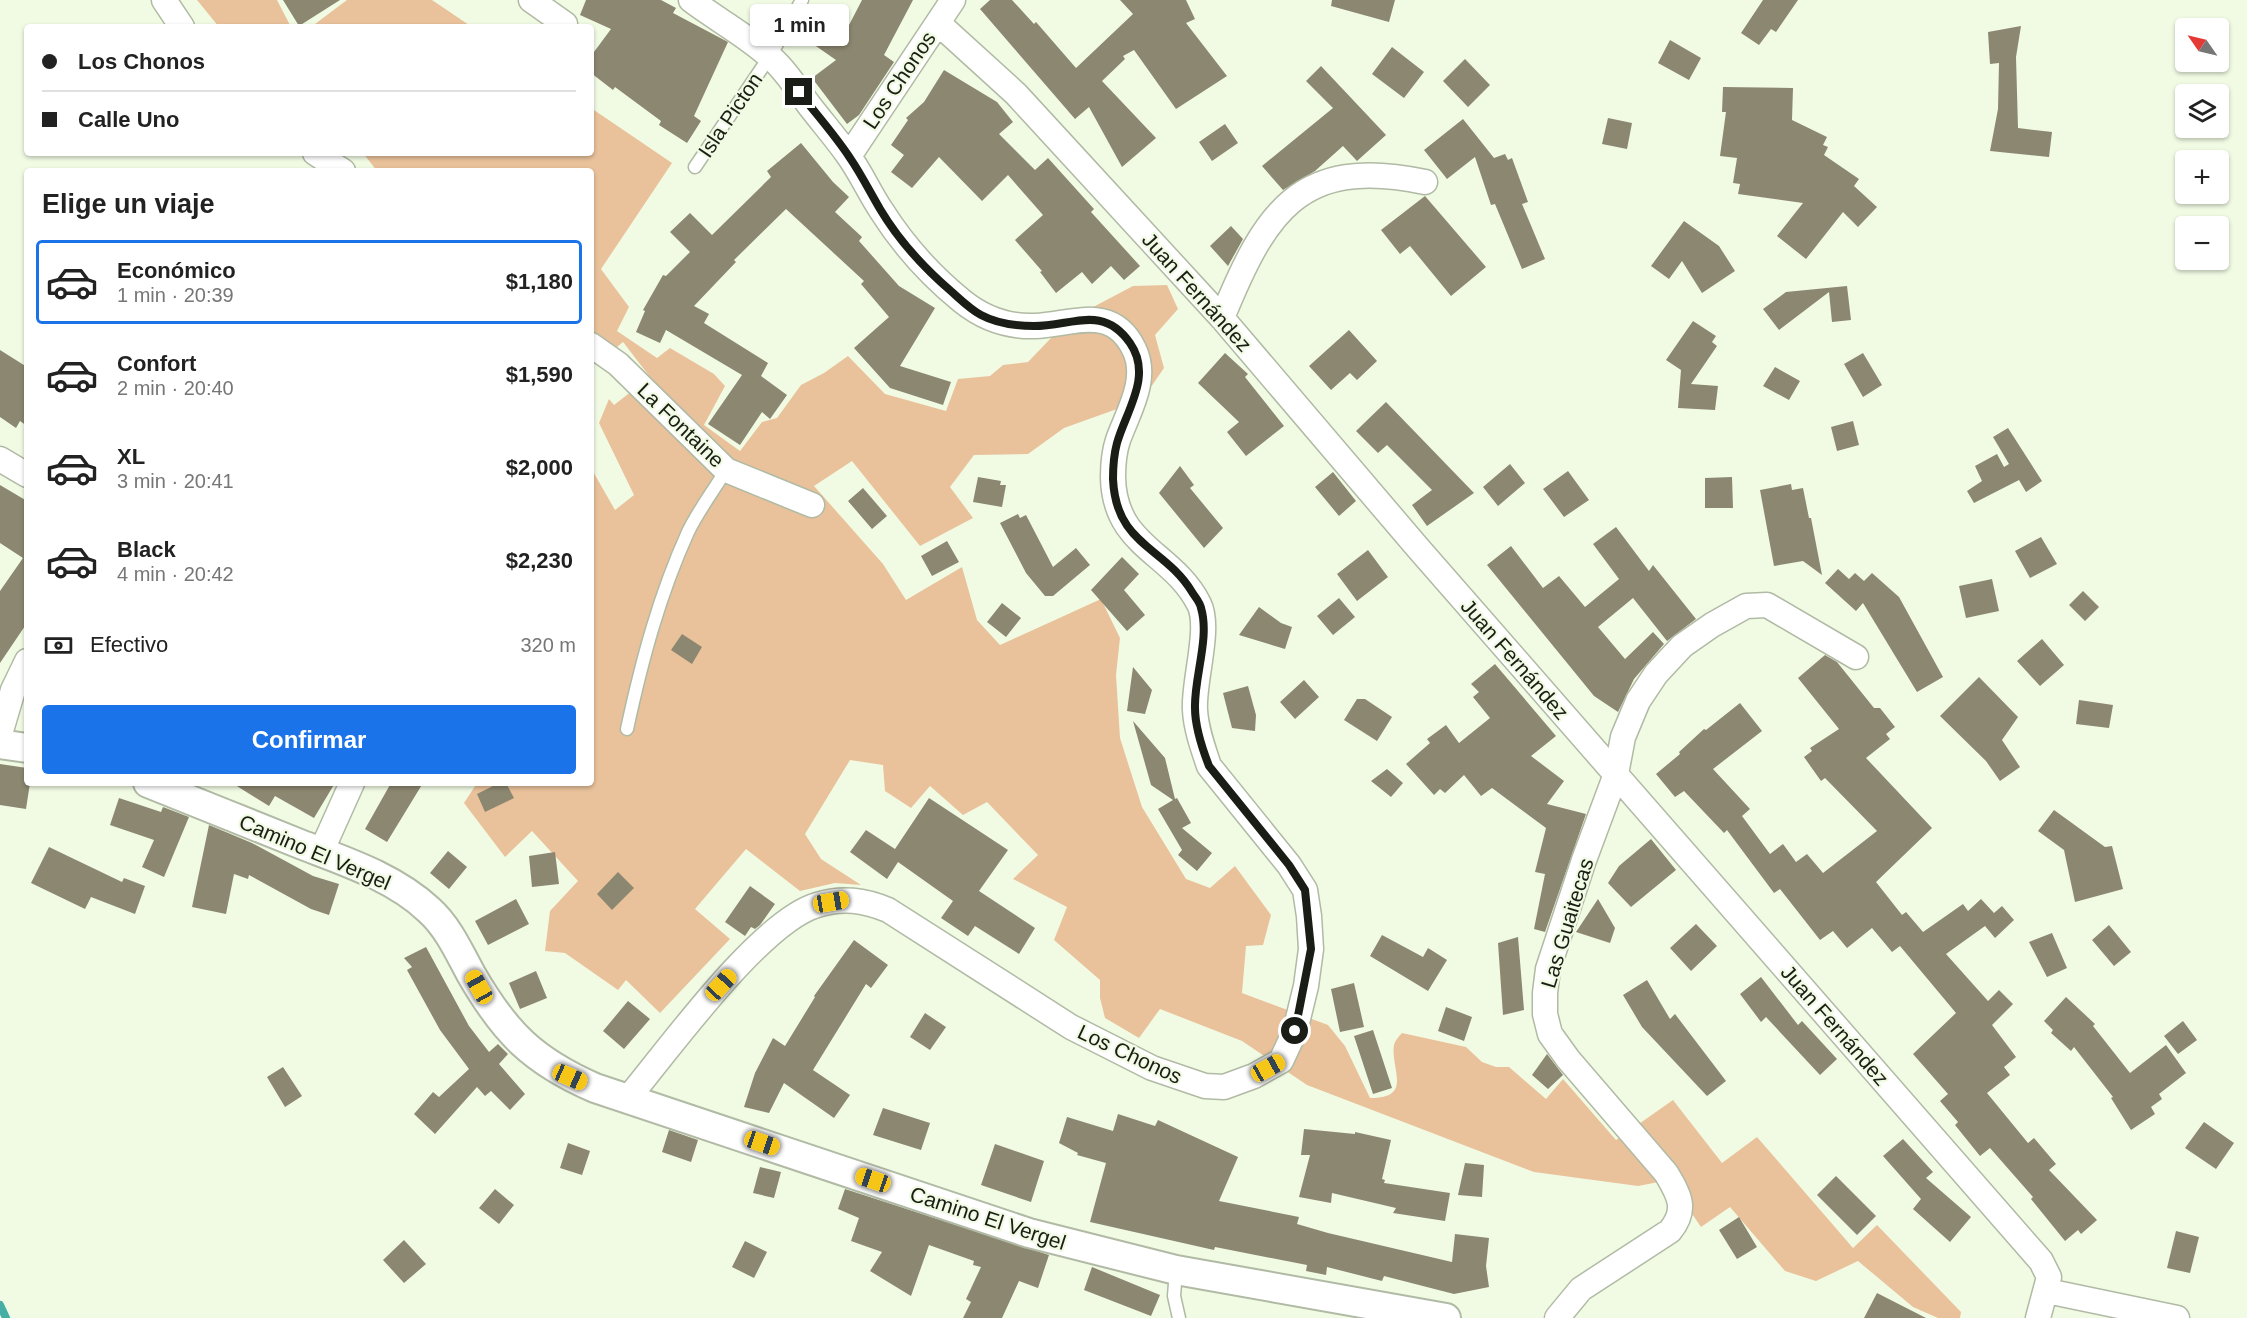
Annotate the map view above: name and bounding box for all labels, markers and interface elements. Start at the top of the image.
callout: 1 min [750,5,848,47]
text: 1 min [773,14,826,36]
north arrow [2175,18,2229,72]
map controls [2175,18,2229,270]
street label: Los Chonos [858,27,940,133]
text: Los Chonos [78,49,205,74]
street label: Isla Picton [693,68,767,162]
route end [785,78,812,105]
button: layers [2175,84,2229,138]
text: Calle Uno [78,107,179,132]
button: + [2175,150,2229,204]
text: Elige un viaje [42,189,215,219]
button: − [2175,216,2229,270]
street label: Juan Fernández [1138,228,1256,356]
icon: car [45,255,99,309]
text: Económico [117,258,236,283]
text: $1,180 [506,269,573,294]
text: 1 min · 20:39 [117,284,234,306]
icon: car [45,348,99,402]
text: Confort [117,351,196,376]
text: $1,590 [506,362,573,387]
text: 2 min · 20:40 [117,377,234,399]
street label: La Fontaine [633,378,729,472]
icon: car [45,441,99,495]
text: XL [117,444,145,469]
text: $2,000 [506,455,573,480]
text: 3 min · 20:41 [117,470,234,492]
icon: car [45,534,99,588]
text: Black [117,537,176,562]
text: $2,230 [506,548,573,573]
text: 4 min · 20:42 [117,563,234,585]
street label: Juan Fernández [1457,594,1573,724]
icon: cash [42,629,75,662]
text: Efectivo [90,632,168,657]
text: 320 m [520,634,576,656]
button: Confirmar [42,705,576,774]
street label: Camino El Vergel [236,810,394,894]
street label: Las Guaitecas [1536,855,1598,991]
car [812,890,850,914]
street label: Juan Fernández [1777,960,1893,1090]
car [702,966,740,1004]
car [462,967,496,1007]
route start [1281,1017,1308,1044]
street label: Los Chonos [1074,1020,1186,1088]
car [1248,1051,1288,1085]
car [550,1061,590,1093]
car [742,1129,782,1157]
car [853,1166,893,1194]
street label: Camino El Vergel [907,1182,1069,1254]

